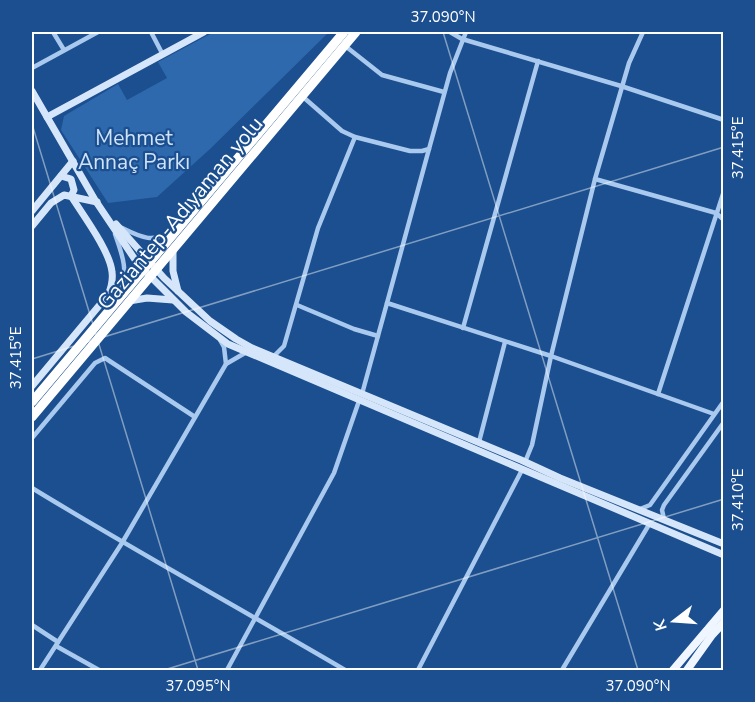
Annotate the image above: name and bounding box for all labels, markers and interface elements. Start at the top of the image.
text: 37.090°N [410,7,476,27]
street label: Gaziantep-Adıyaman yolu [91,110,269,316]
text: 37.415°E [728,117,748,179]
park label: Mehmet Annaç Parkı [78,124,190,176]
text: 37.415°E [6,327,26,389]
text: 37.410°E [728,469,748,531]
north arrow [644,591,704,651]
text: K [648,615,673,633]
text: 37.095°N [165,676,231,696]
text: 37.090°N [605,676,671,696]

